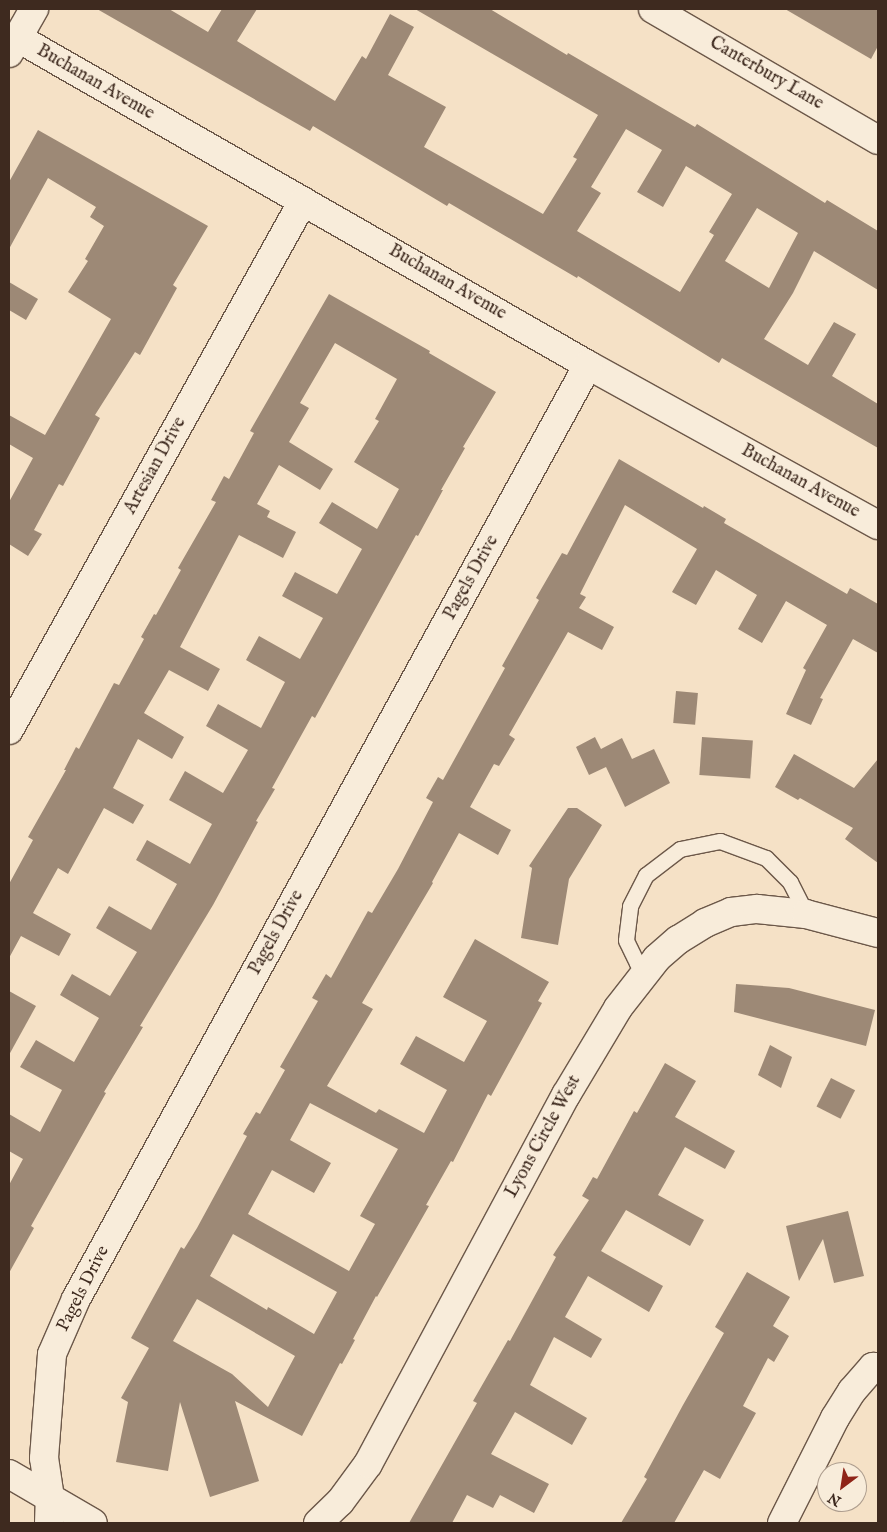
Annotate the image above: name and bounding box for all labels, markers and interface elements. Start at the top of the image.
street label: Canterbury Lane [705,33,827,115]
street label: Buchanan Avenue [32,41,158,125]
street label: Buchanan Avenue [384,241,510,325]
street label: Artesian Drive [120,414,192,518]
street label: Buchanan Avenue [737,441,863,523]
street label: Pagels Drive [440,532,504,624]
street label: Pagels Drive [245,887,309,979]
street label: Lyons Circle West [501,1072,587,1202]
street label: Pagels Drive [53,1243,115,1335]
north arrow [817,1462,867,1512]
text: N [825,1488,845,1510]

